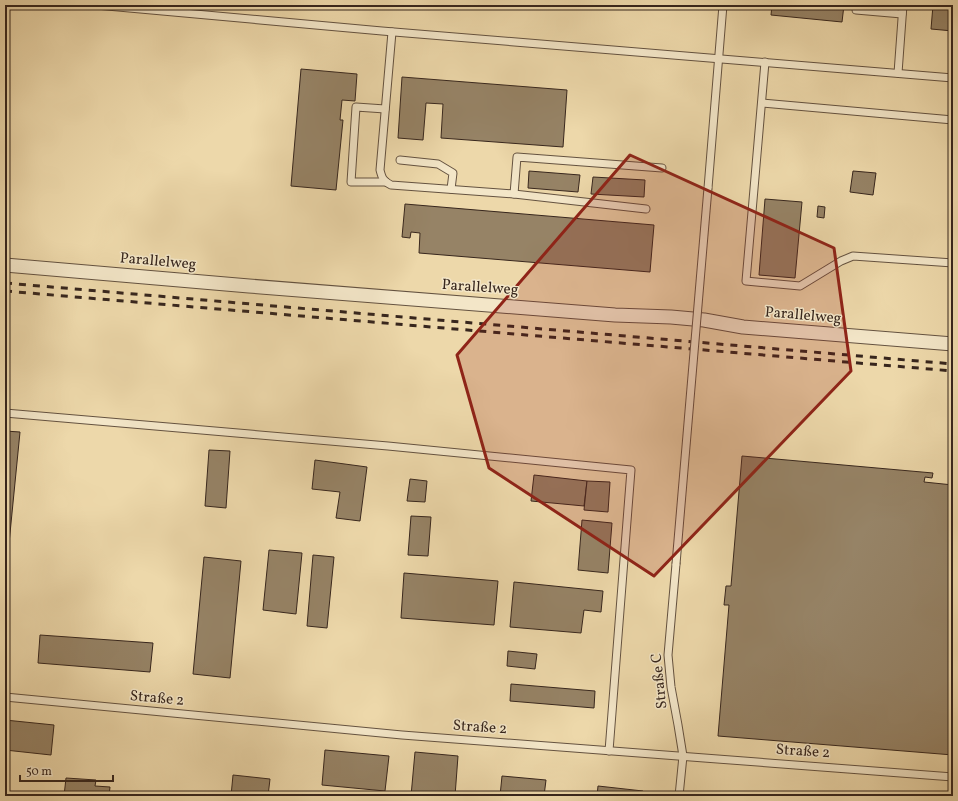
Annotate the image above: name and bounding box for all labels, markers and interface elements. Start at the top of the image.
street label: Parallelweg [119,248,197,276]
street label: Parallelweg [441,275,519,301]
street label: Parallelweg [764,302,842,330]
street label: Straße C [647,652,673,710]
street label: Straße 2 [129,686,185,712]
street label: Straße 2 [452,716,508,740]
street label: Straße 2 [775,740,831,764]
scale bar [20,757,113,783]
text: 50 m [26,764,52,780]

